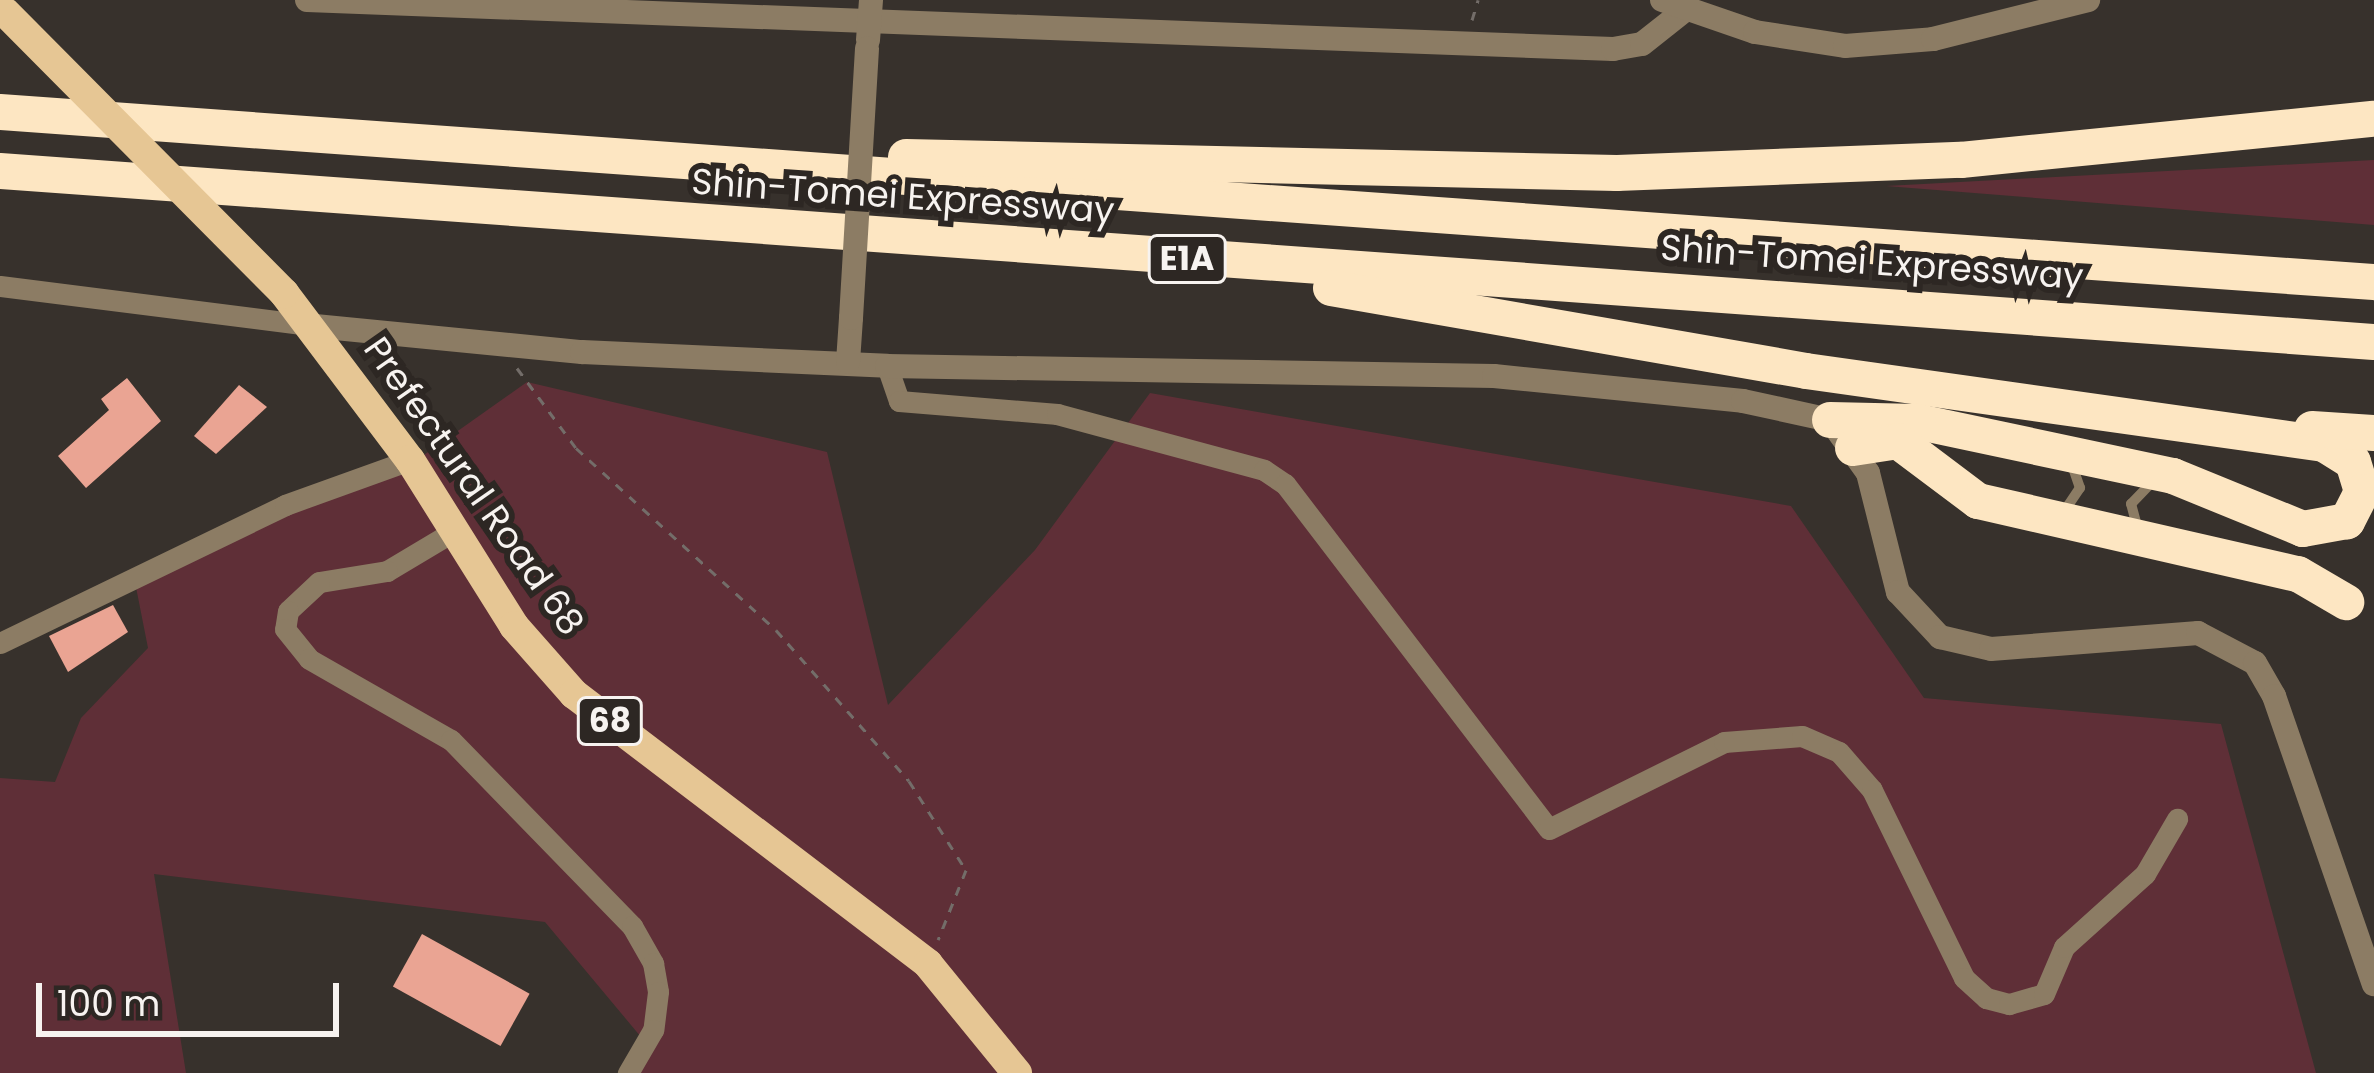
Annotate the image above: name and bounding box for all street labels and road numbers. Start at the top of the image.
street label: Shin-Tomei Expressway [690,160,1116,232]
street label: Shin-Tomei Expressway [1659,226,2085,298]
road number: E1A [1145,232,1229,286]
street label: Prefectural Road 68 [355,329,593,643]
road number: 68 [574,694,646,748]

